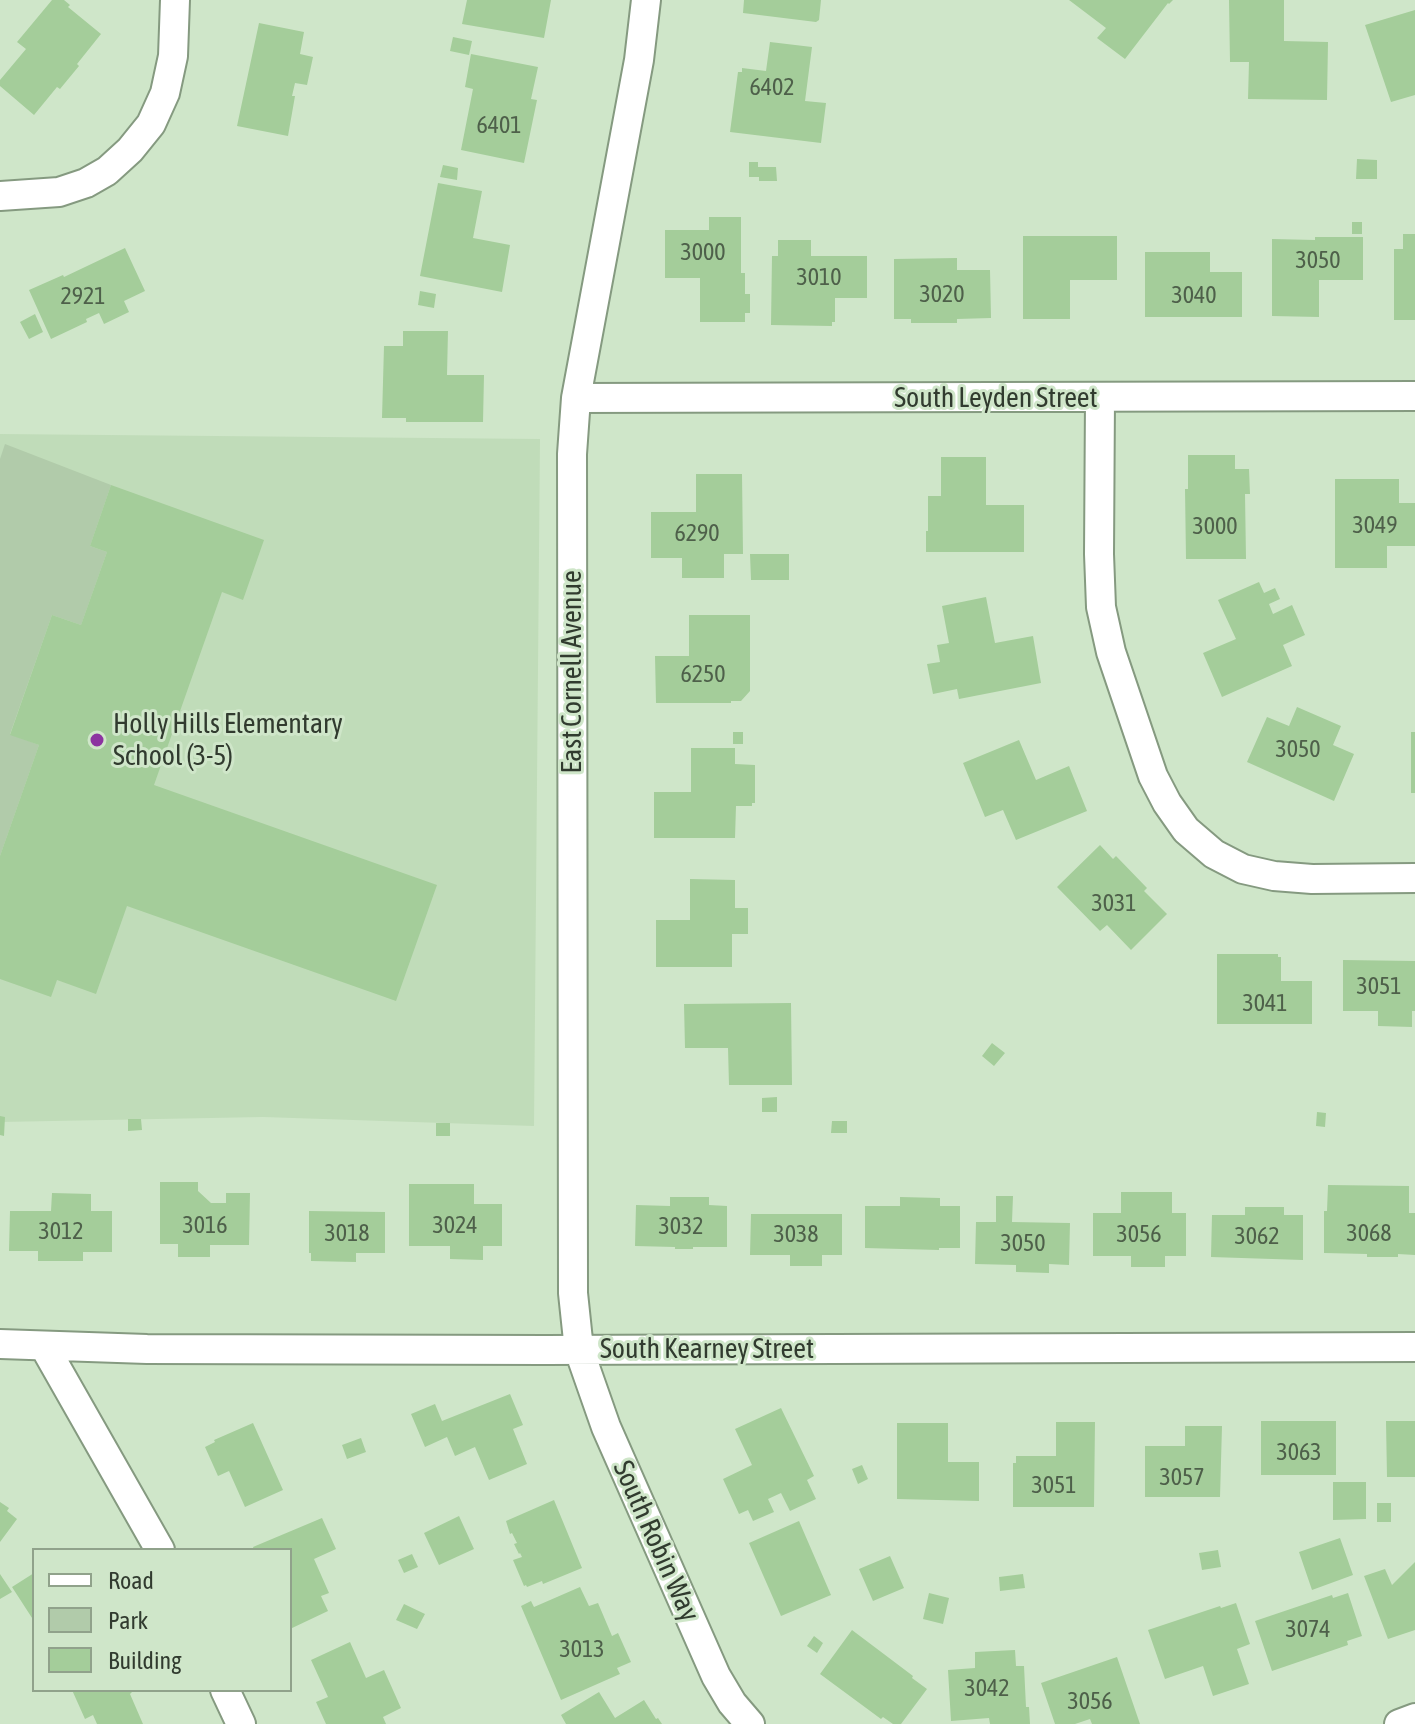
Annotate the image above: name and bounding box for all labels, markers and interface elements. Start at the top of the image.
house number: 6402 [749,73,795,101]
house number: 6401 [476,111,522,139]
house number: 3000 [680,238,726,266]
house number: 3050 [1295,246,1341,274]
house number: 3010 [796,263,842,291]
house number: 3020 [919,280,965,308]
house number: 3040 [1171,281,1217,309]
house number: 2921 [60,282,106,310]
street label: South Leyden Street [894,381,1098,415]
house number: 3049 [1352,511,1398,539]
house number: 3000 [1192,512,1238,540]
house number: 6290 [674,519,720,547]
street label: East Cornell Avenue [555,570,589,774]
house number: 6250 [680,660,726,688]
place label: Holly Hills Elementary School (3-5) [113,707,343,773]
marker: Holly Hills Elementary School (3-5) [88,731,106,749]
house number: 3050 [1275,735,1321,763]
house number: 3031 [1091,889,1137,917]
house number: 3051 [1356,972,1402,1000]
house number: 3041 [1242,989,1288,1017]
house number: 3016 [182,1211,228,1239]
house number: 3024 [432,1211,478,1239]
house number: 3032 [658,1212,704,1240]
house number: 3012 [38,1217,84,1245]
house number: 3018 [324,1219,370,1247]
house number: 3068 [1346,1219,1392,1247]
house number: 3038 [773,1220,819,1248]
house number: 3056 [1116,1220,1162,1248]
house number: 3062 [1234,1222,1280,1250]
house number: 3050 [1000,1229,1046,1257]
street label: South Kearney Street [600,1332,814,1366]
house number: 3063 [1276,1438,1322,1466]
street label: South Robin Way [606,1455,706,1627]
house number: 3057 [1159,1463,1205,1491]
house number: 3051 [1031,1471,1077,1499]
legend [32,1548,292,1692]
text: Road [108,1567,154,1594]
text: Park [108,1607,148,1634]
house number: 3074 [1285,1615,1331,1643]
house number: 3013 [559,1635,605,1663]
text: Building [108,1647,181,1674]
house number: 3042 [964,1674,1010,1702]
house number: 3056 [1067,1687,1113,1715]

